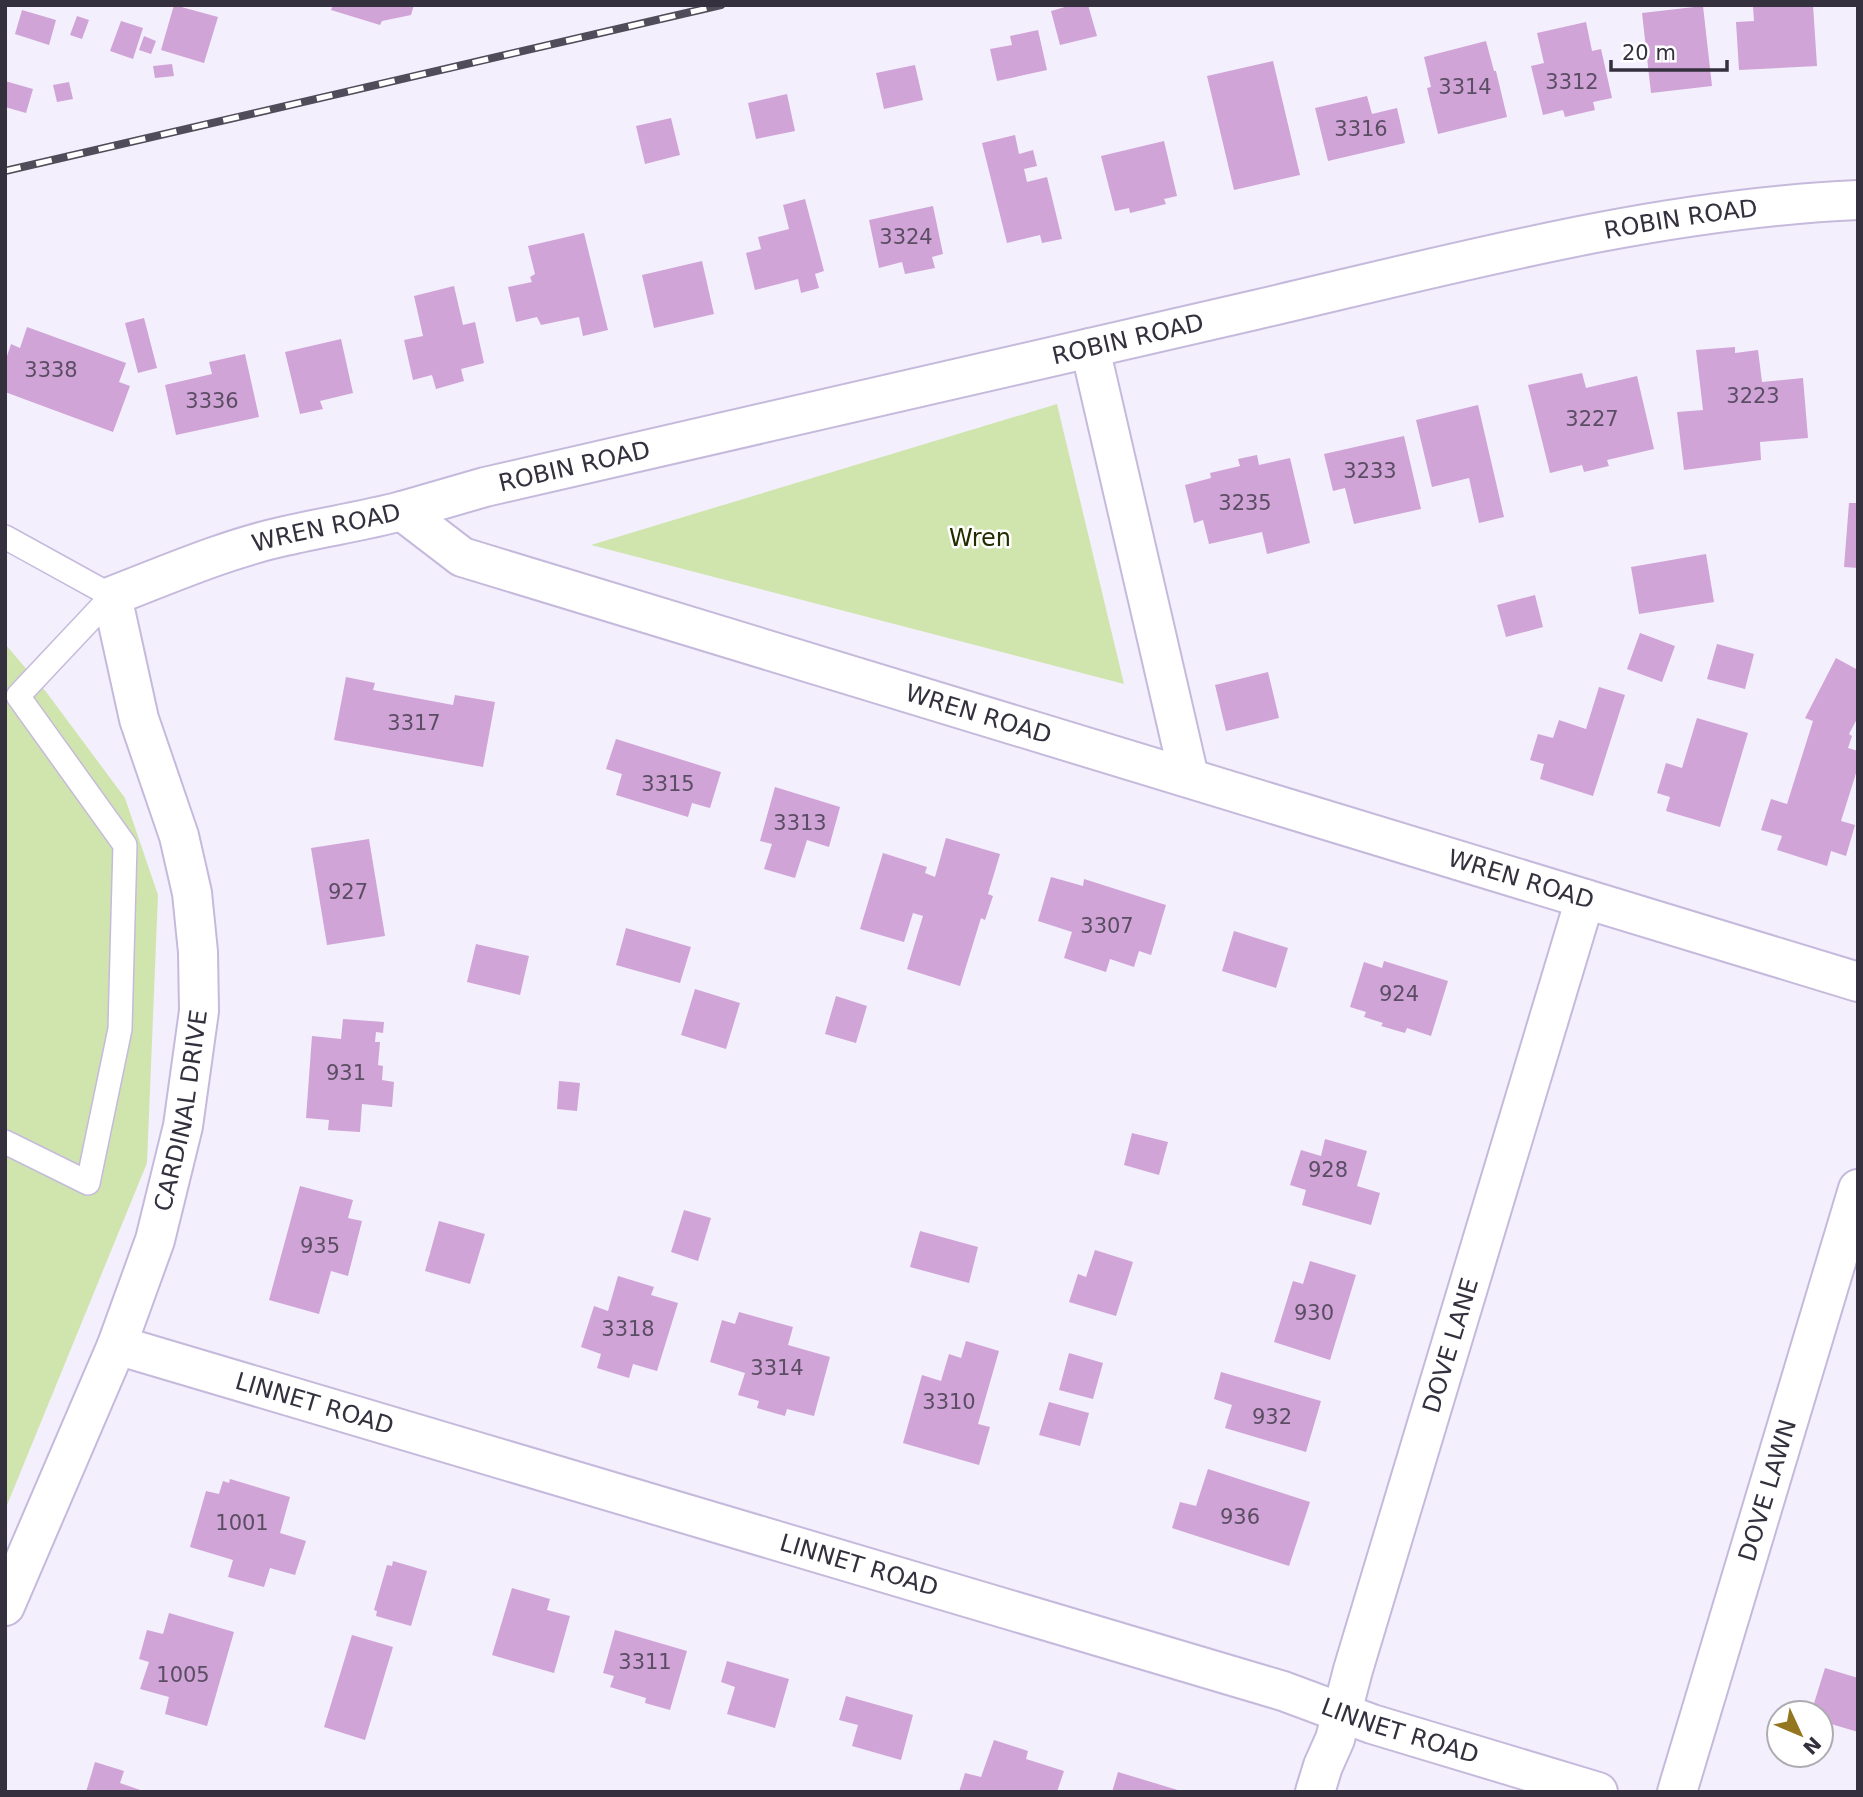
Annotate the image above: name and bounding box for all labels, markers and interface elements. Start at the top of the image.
scale bar [1611,28,1727,72]
text: 20 m [1622,41,1676,65]
house number: 3312 [1545,70,1599,94]
house number: 3314 [1438,75,1492,99]
house number: 3316 [1334,117,1388,141]
street label: ROBIN ROAD [1602,194,1759,245]
house number: 3324 [879,225,933,249]
street label: ROBIN ROAD [1049,308,1206,370]
house number: 3338 [24,358,78,382]
house number: 3223 [1726,384,1780,408]
house number: 3336 [185,389,239,413]
house number: 3227 [1565,407,1619,431]
street label: ROBIN ROAD [496,436,653,497]
house number: 3233 [1343,459,1397,483]
house number: 3235 [1218,491,1272,515]
street label: WREN ROAD [249,498,403,558]
park label: Wren [949,524,1011,552]
street label: WREN ROAD [902,679,1055,750]
house number: 3317 [387,711,441,735]
house number: 3315 [641,772,695,796]
house number: 3313 [773,811,827,835]
street label: WREN ROAD [1445,844,1597,915]
house number: 927 [328,880,368,904]
house number: 3307 [1080,914,1134,938]
house number: 924 [1379,982,1419,1006]
street label: CARDINAL DRIVE [149,1008,213,1214]
house number: 931 [326,1061,366,1085]
house number: 928 [1308,1158,1348,1182]
house number: 935 [300,1234,340,1258]
street label: DOVE LANE [1417,1275,1484,1416]
house number: 930 [1294,1301,1334,1325]
house number: 3318 [601,1317,655,1341]
house number: 3314 [750,1356,804,1380]
street label: LINNET ROAD [232,1367,397,1440]
house number: 3310 [922,1390,976,1414]
house number: 932 [1252,1405,1292,1429]
street label: DOVE LAWN [1733,1416,1802,1565]
house number: 936 [1220,1505,1260,1529]
house number: 1001 [215,1511,269,1535]
street label: LINNET ROAD [776,1528,942,1602]
house number: 3311 [618,1650,672,1674]
house number: 1005 [156,1663,210,1687]
street label: LINNET ROAD [1317,1692,1482,1769]
north arrow [1765,1699,1835,1769]
text: N [1799,1732,1826,1759]

